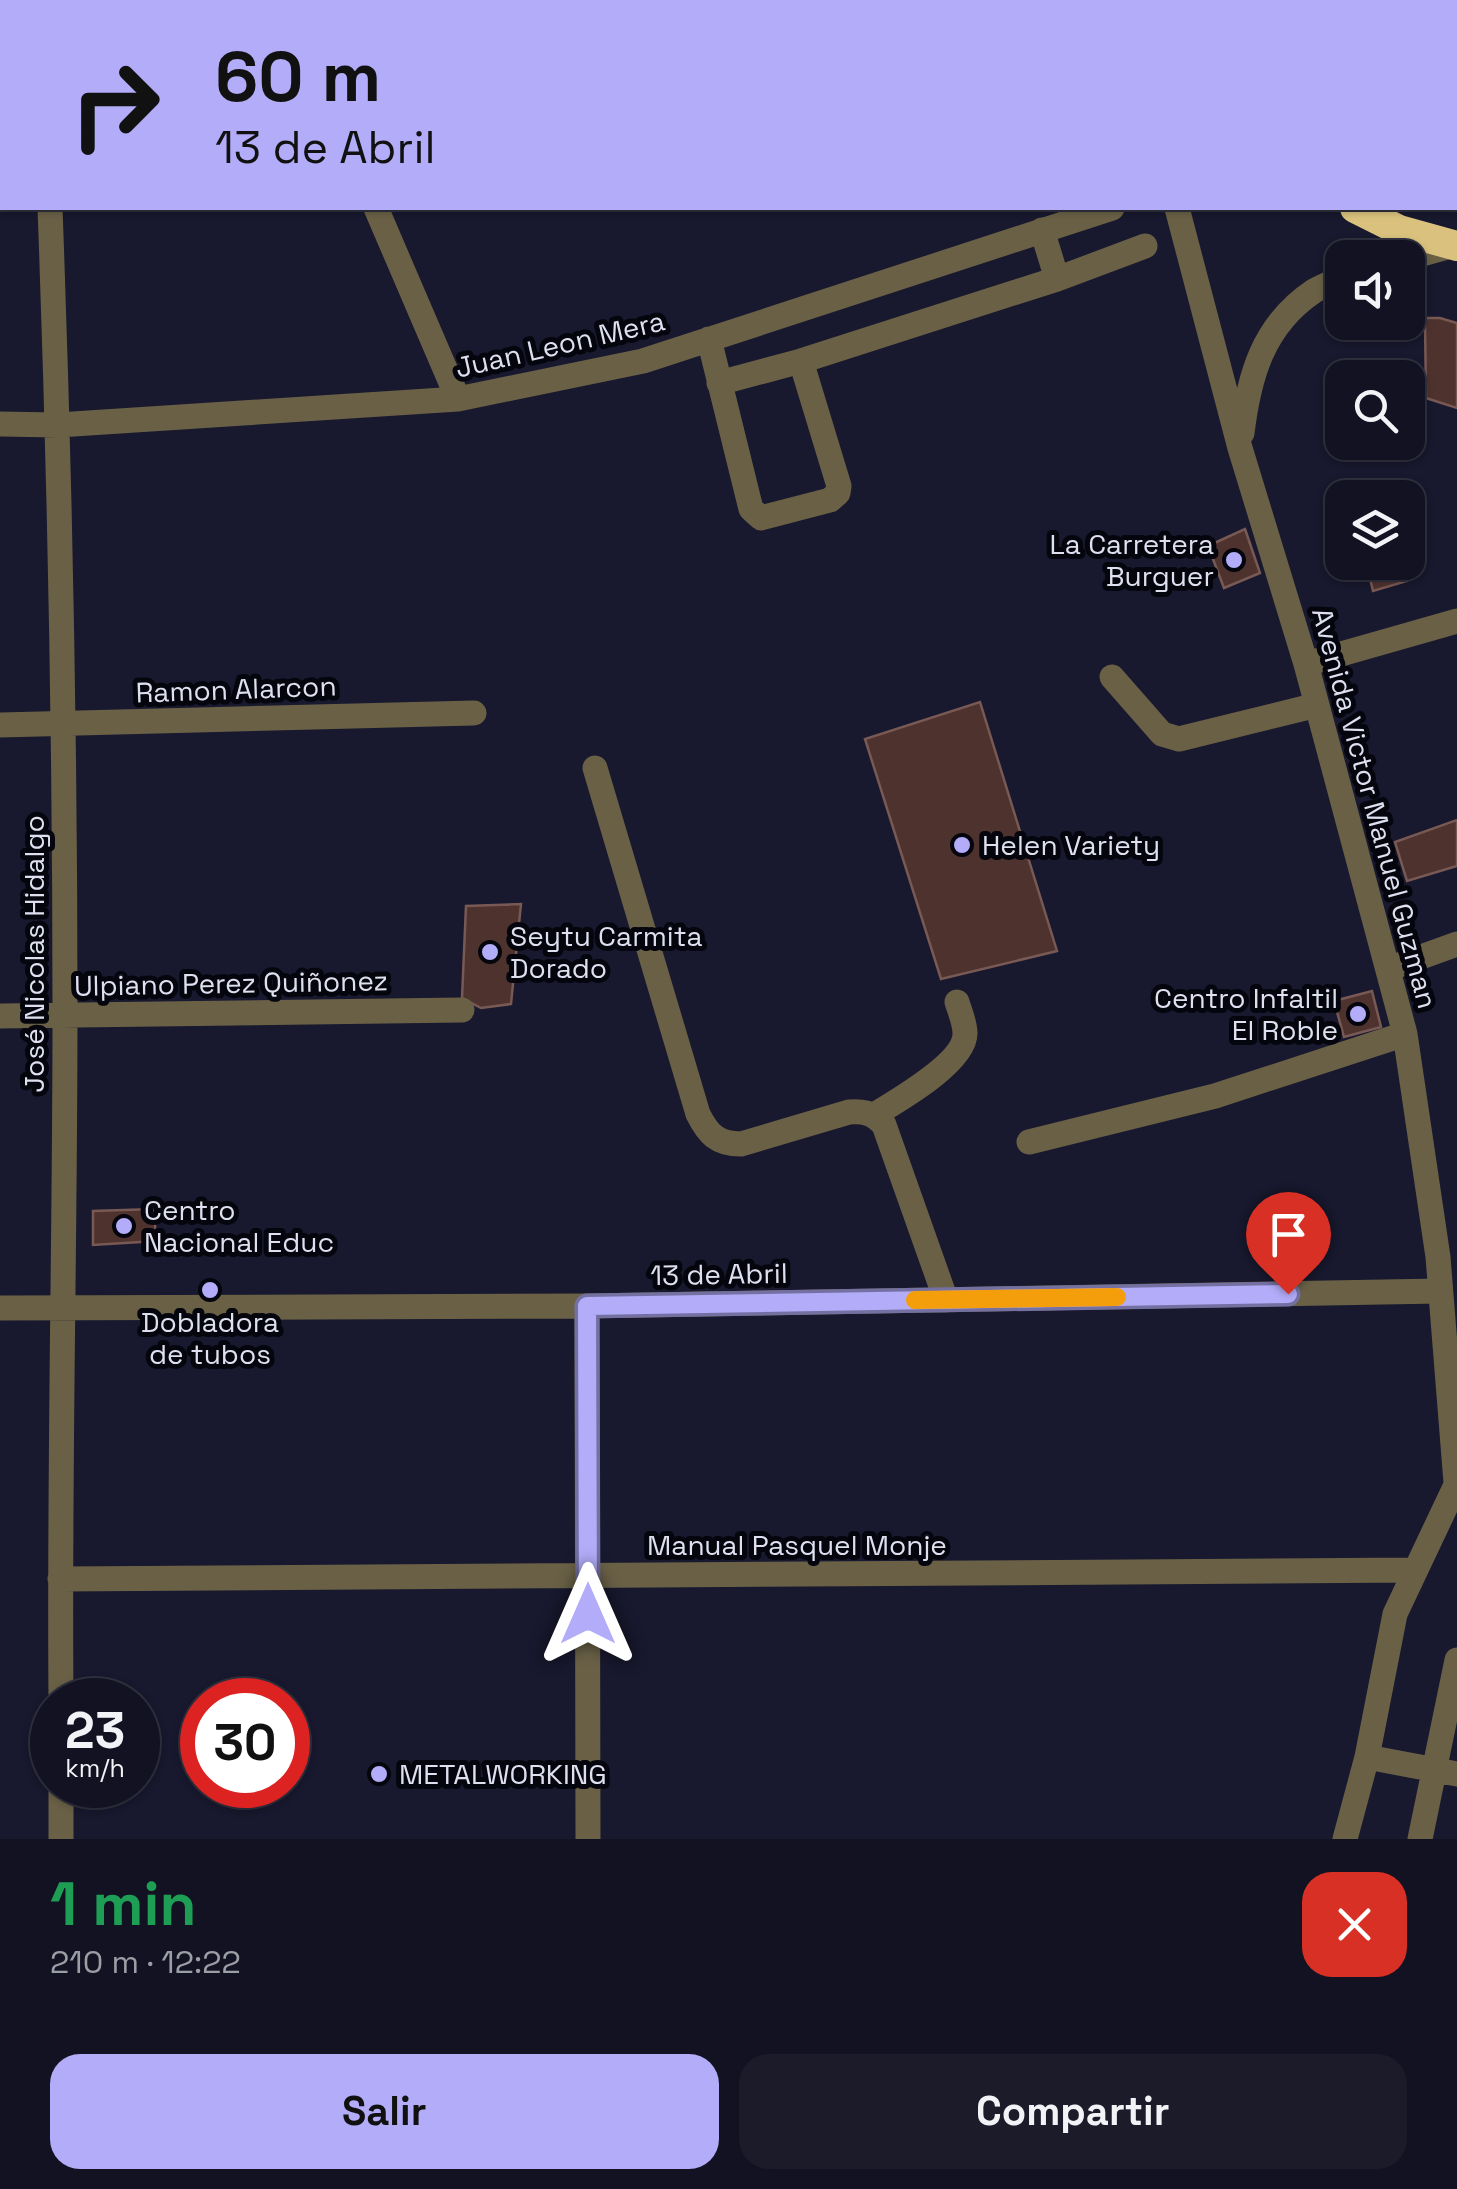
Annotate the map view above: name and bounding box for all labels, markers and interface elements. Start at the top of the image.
text: 60 m [215,32,381,121]
icon: right [50,40,180,170]
text: 13 de Abril [215,119,435,176]
map controls [1325,240,1425,580]
button: sound [1325,240,1425,340]
street label: Juan Leon Mera [452,302,668,386]
button: search [1325,360,1425,460]
button: layers [1325,480,1425,580]
place label: La Carretera Burguer [1050,526,1214,594]
marker: La Carretera Burguer [1223,549,1245,571]
street label: Avenida Victor Manuel Guzman [1304,604,1446,1012]
street label: Ramon Alarcon [135,668,337,710]
street label: José Nicolas Hidalgo [16,815,52,1093]
place label: Helen Variety [982,827,1160,863]
marker: Helen Variety [951,834,973,856]
place label: Seytu Carmita Dorado [510,918,703,986]
marker: Seytu Carmita Dorado [479,941,501,963]
street label: Ulpiano Perez Quiñonez [74,962,388,1004]
place label: Centro Infaltil El Roble [1154,980,1338,1048]
marker: Centro Infaltil El Roble [1347,1003,1369,1025]
place label: Centro Nacional Educ [144,1192,334,1260]
pin [1246,1192,1331,1295]
icon: arrive [1261,1207,1316,1262]
marker: Centro Nacional Educ [113,1215,135,1237]
street label: 13 de Abril [650,1255,788,1293]
marker: Dobladora de tubos [199,1279,221,1301]
place label: Dobladora de tubos [141,1304,279,1372]
street label: Manual Pasquel Monje [647,1527,947,1563]
position arrow [536,1562,640,1666]
speed limit sign: 30 [180,1678,310,1808]
text: 23 [65,1699,125,1763]
text: km/h [65,1752,125,1784]
place label: METALWORKING [399,1756,607,1792]
marker: METALWORKING [368,1763,390,1785]
text: 1 min [50,1866,197,1943]
button: close [1302,1872,1407,1977]
text: 210 m · 12:22 [50,1942,241,1982]
button: Salir [50,2054,719,2169]
button: Compartir [739,2054,1407,2169]

